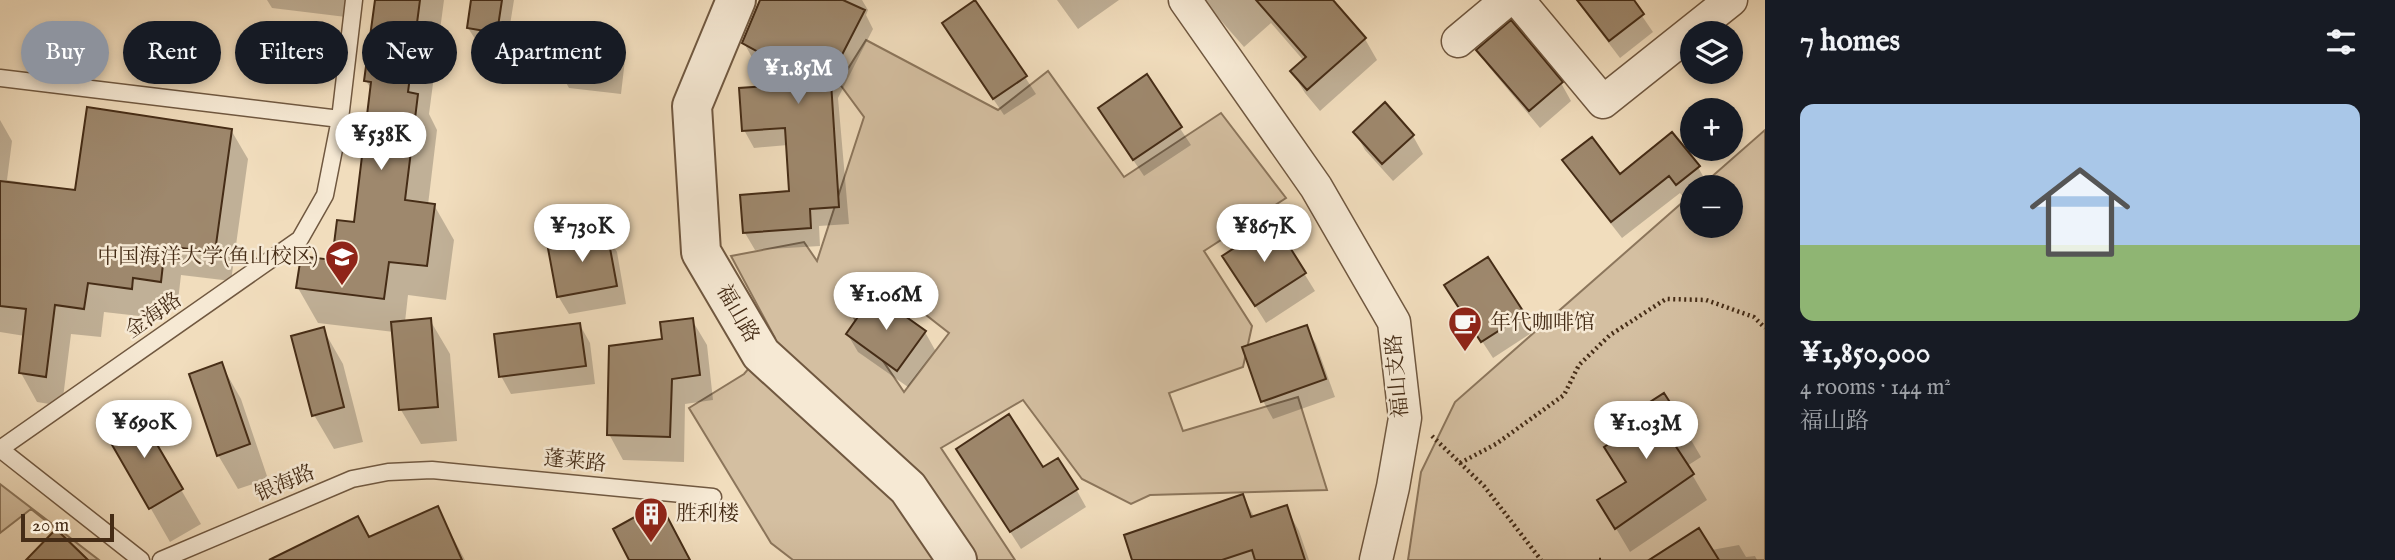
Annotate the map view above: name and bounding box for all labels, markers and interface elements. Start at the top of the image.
chip: Buy [21,21,109,84]
chip: Rent [123,21,221,84]
chip: Filters [235,21,348,84]
chip: New [362,21,457,84]
chip: Apartment [471,21,626,84]
map controls [1680,21,1743,238]
button: layers [1680,21,1743,84]
text: 7 homes [1800,23,1900,61]
icon: filters [2322,23,2360,61]
pin: ¥1.85M [741,46,855,106]
text: ¥1.85M [763,54,833,83]
button: + [1680,98,1743,161]
pin: ¥538K [332,113,430,172]
text: ¥538K [351,120,411,149]
icon: home [2017,149,2143,275]
button: − [1680,175,1743,238]
pin: ¥730K [533,204,631,264]
pin: ¥867K [1215,204,1313,264]
text: ¥730K [550,212,614,241]
text: ¥867K [1233,212,1295,241]
school or university icon: 中国海洋大学(鱼山校区) [323,238,361,287]
place label: 中国海洋大学(鱼山校区) [97,244,318,271]
pin: ¥1.06M [829,272,943,332]
street label: 福山路 [710,280,764,348]
text: ¥1.06M [850,280,922,309]
street label: 金海路 [120,287,188,345]
cafe icon: 年代咖啡馆 [1446,304,1484,353]
place label: 年代咖啡馆 [1490,310,1595,337]
street label: 福山支路 [1381,333,1415,419]
text: ¥1,850,000 [1800,335,1930,373]
text: 4 rooms · 144 m² [1800,373,1951,402]
pin: ¥690K [95,400,193,460]
pin: ¥1.03M [1589,402,1703,461]
text: 福山路 [1800,407,1869,436]
text: ¥690K [112,408,176,437]
text: ¥1.03M [1610,409,1682,438]
street label: 蓬莱路 [542,445,608,479]
street label: 银海路 [251,459,319,509]
building icon: 胜利楼 [632,495,670,544]
place label: 胜利楼 [676,501,739,528]
scale bar [21,511,114,543]
text: 20 m [32,514,69,538]

